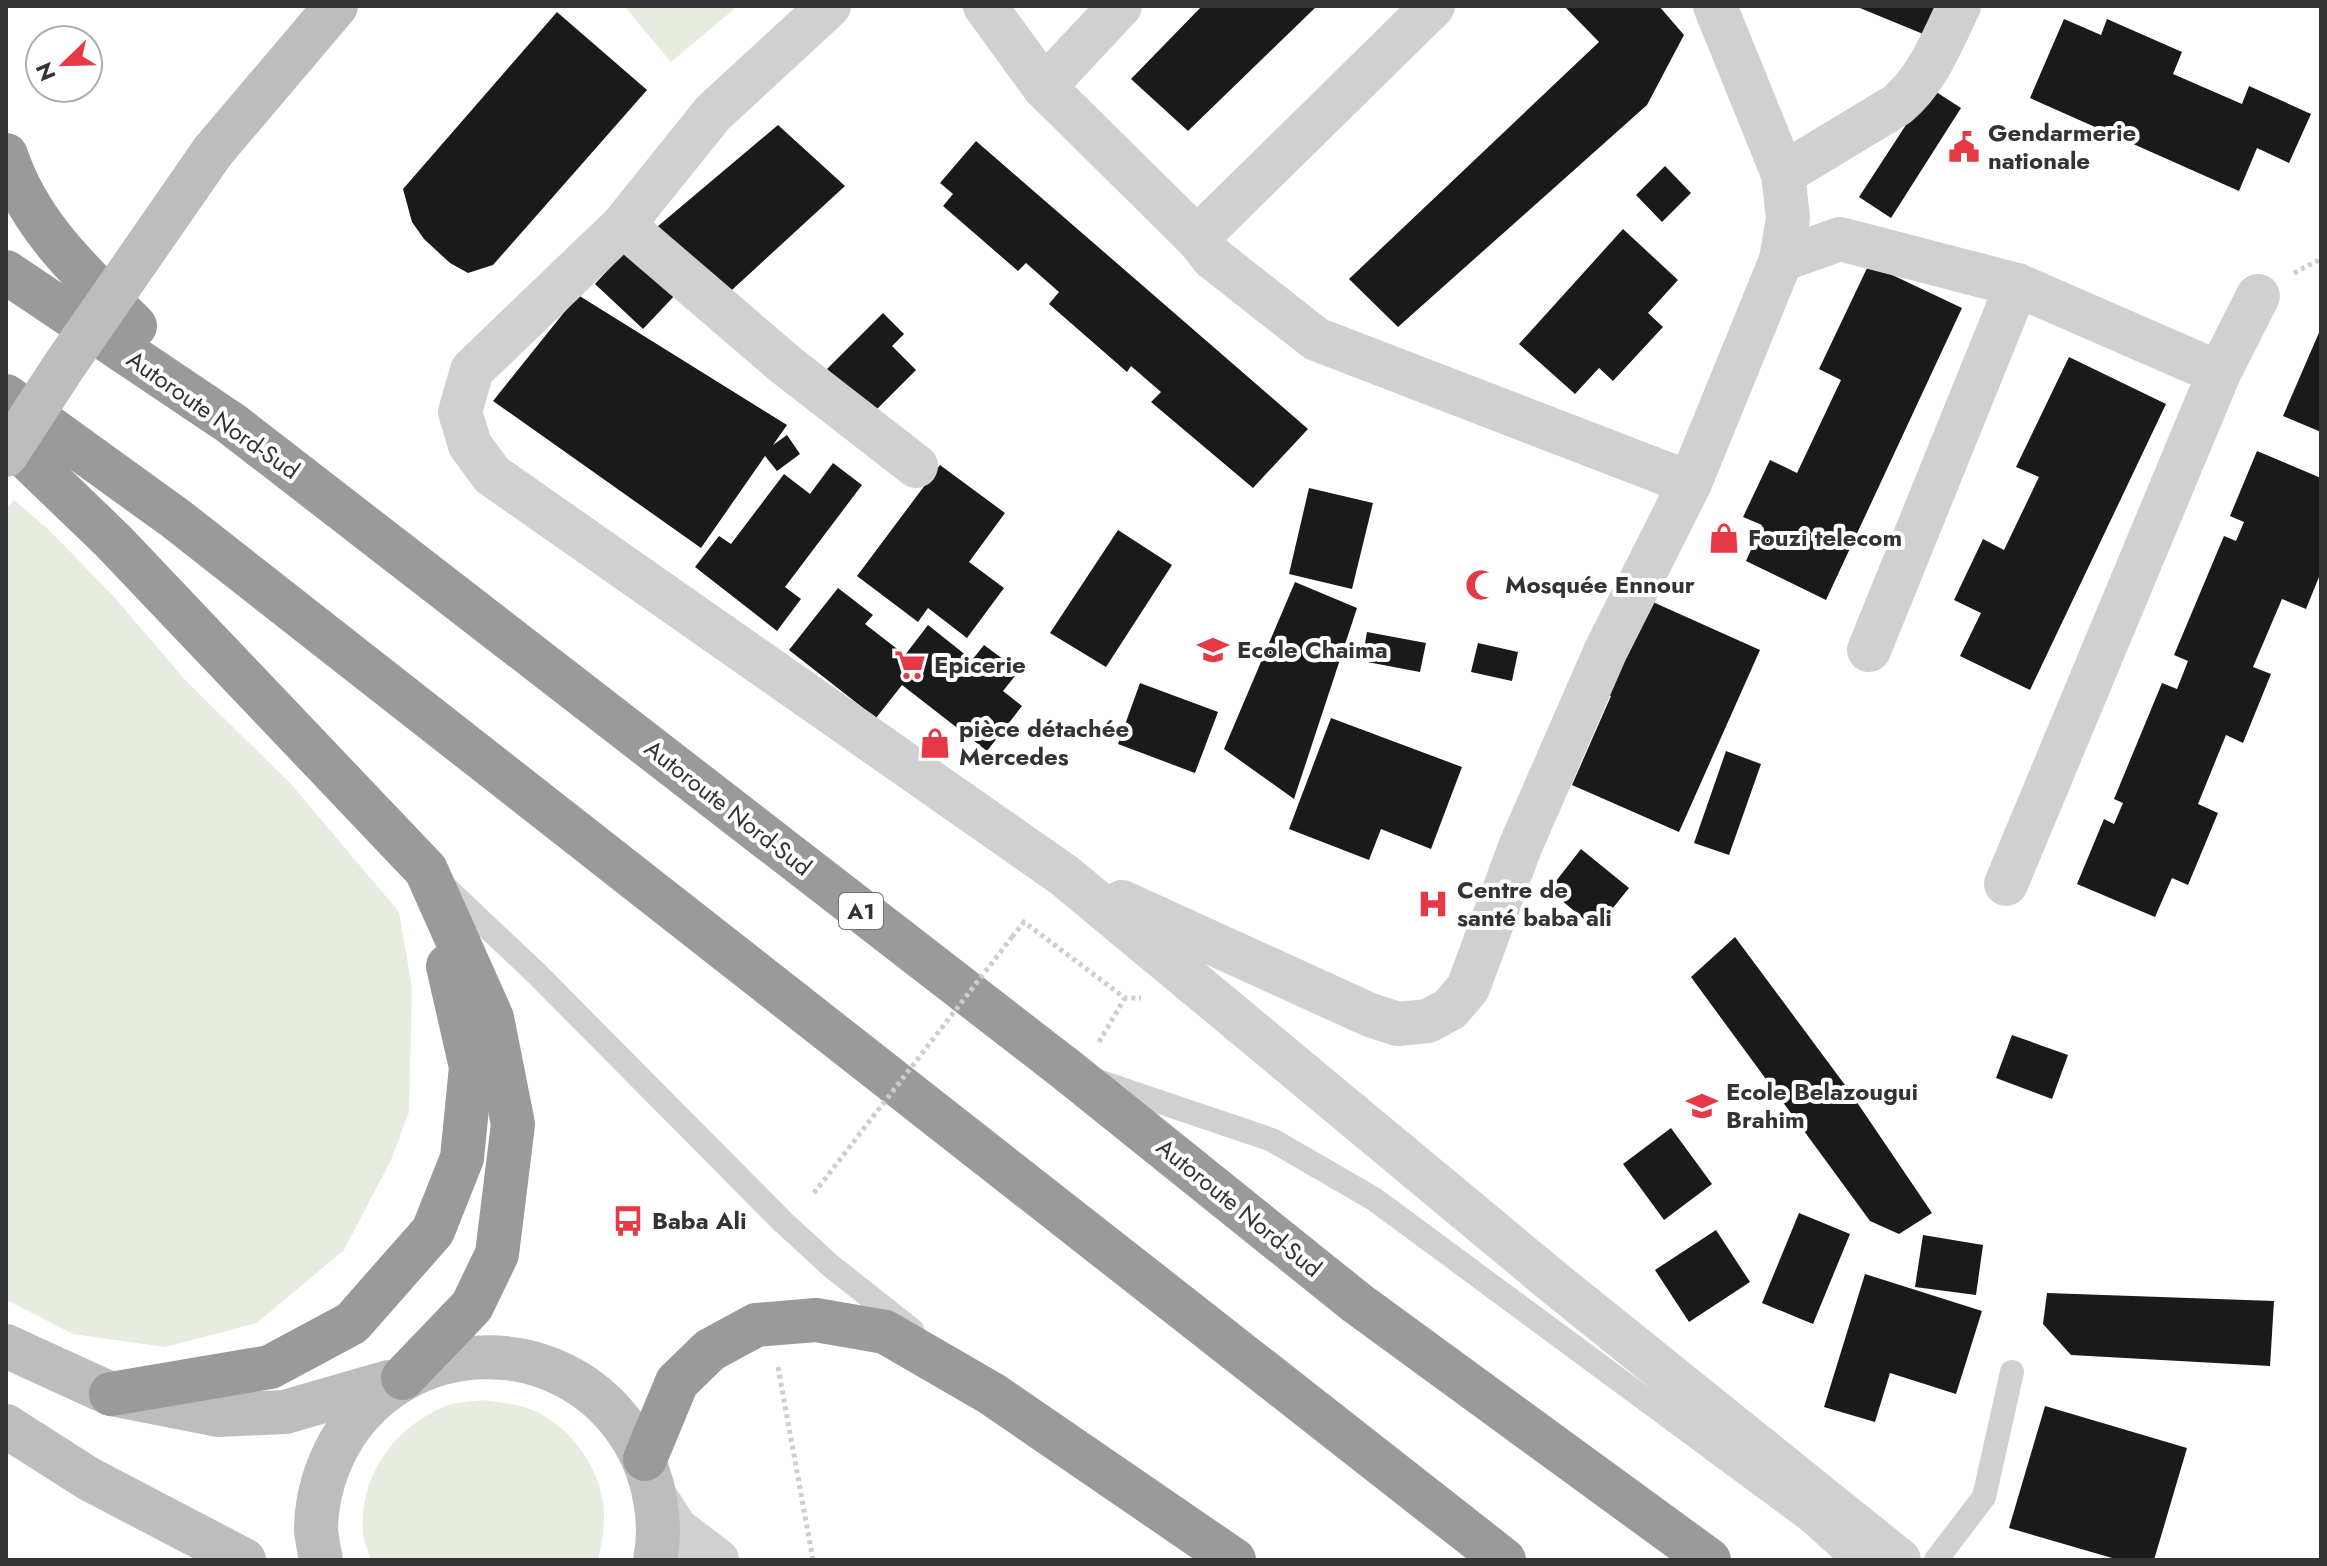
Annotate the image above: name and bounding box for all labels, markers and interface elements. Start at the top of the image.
north arrow [24,24,104,104]
text: N [27,58,64,86]
place label: Gendarmerie nationale [1988,115,2136,178]
public building icon: Gendarmerie nationale [1947,130,1981,164]
street label: Autoroute Nord-Sud [120,342,307,487]
place label: Fouzi telecom [1748,520,1902,555]
shop icon: Fouzi telecom [1707,521,1741,555]
place label: Mosquée Ennour [1505,567,1695,602]
mosque icon: Mosquée Ennour [1464,568,1498,602]
place label: Ecole Chaima [1237,632,1388,667]
school or university icon: Ecole Chaima [1196,633,1230,667]
place label: Epicerie [934,647,1026,682]
supermarket icon: Epicerie [893,648,927,682]
place label: pièce détachée Mercedes [959,711,1129,774]
shop icon: pièce détachée Mercedes [918,726,952,760]
street label: Autoroute Nord-Sud [637,731,819,884]
place label: Centre de santé baba ali [1457,872,1612,935]
hospital icon: Centre de santé baba ali [1416,887,1450,921]
road number: A1 [839,893,883,929]
place label: Ecole Belazougui Brahim [1726,1074,1918,1137]
school or university icon: Ecole Belazougui Brahim [1685,1089,1719,1123]
street label: Autoroute Nord-Sud [1149,1130,1330,1285]
place label: Baba Ali [652,1203,747,1238]
bus stop icon: Baba Ali [611,1204,645,1238]

